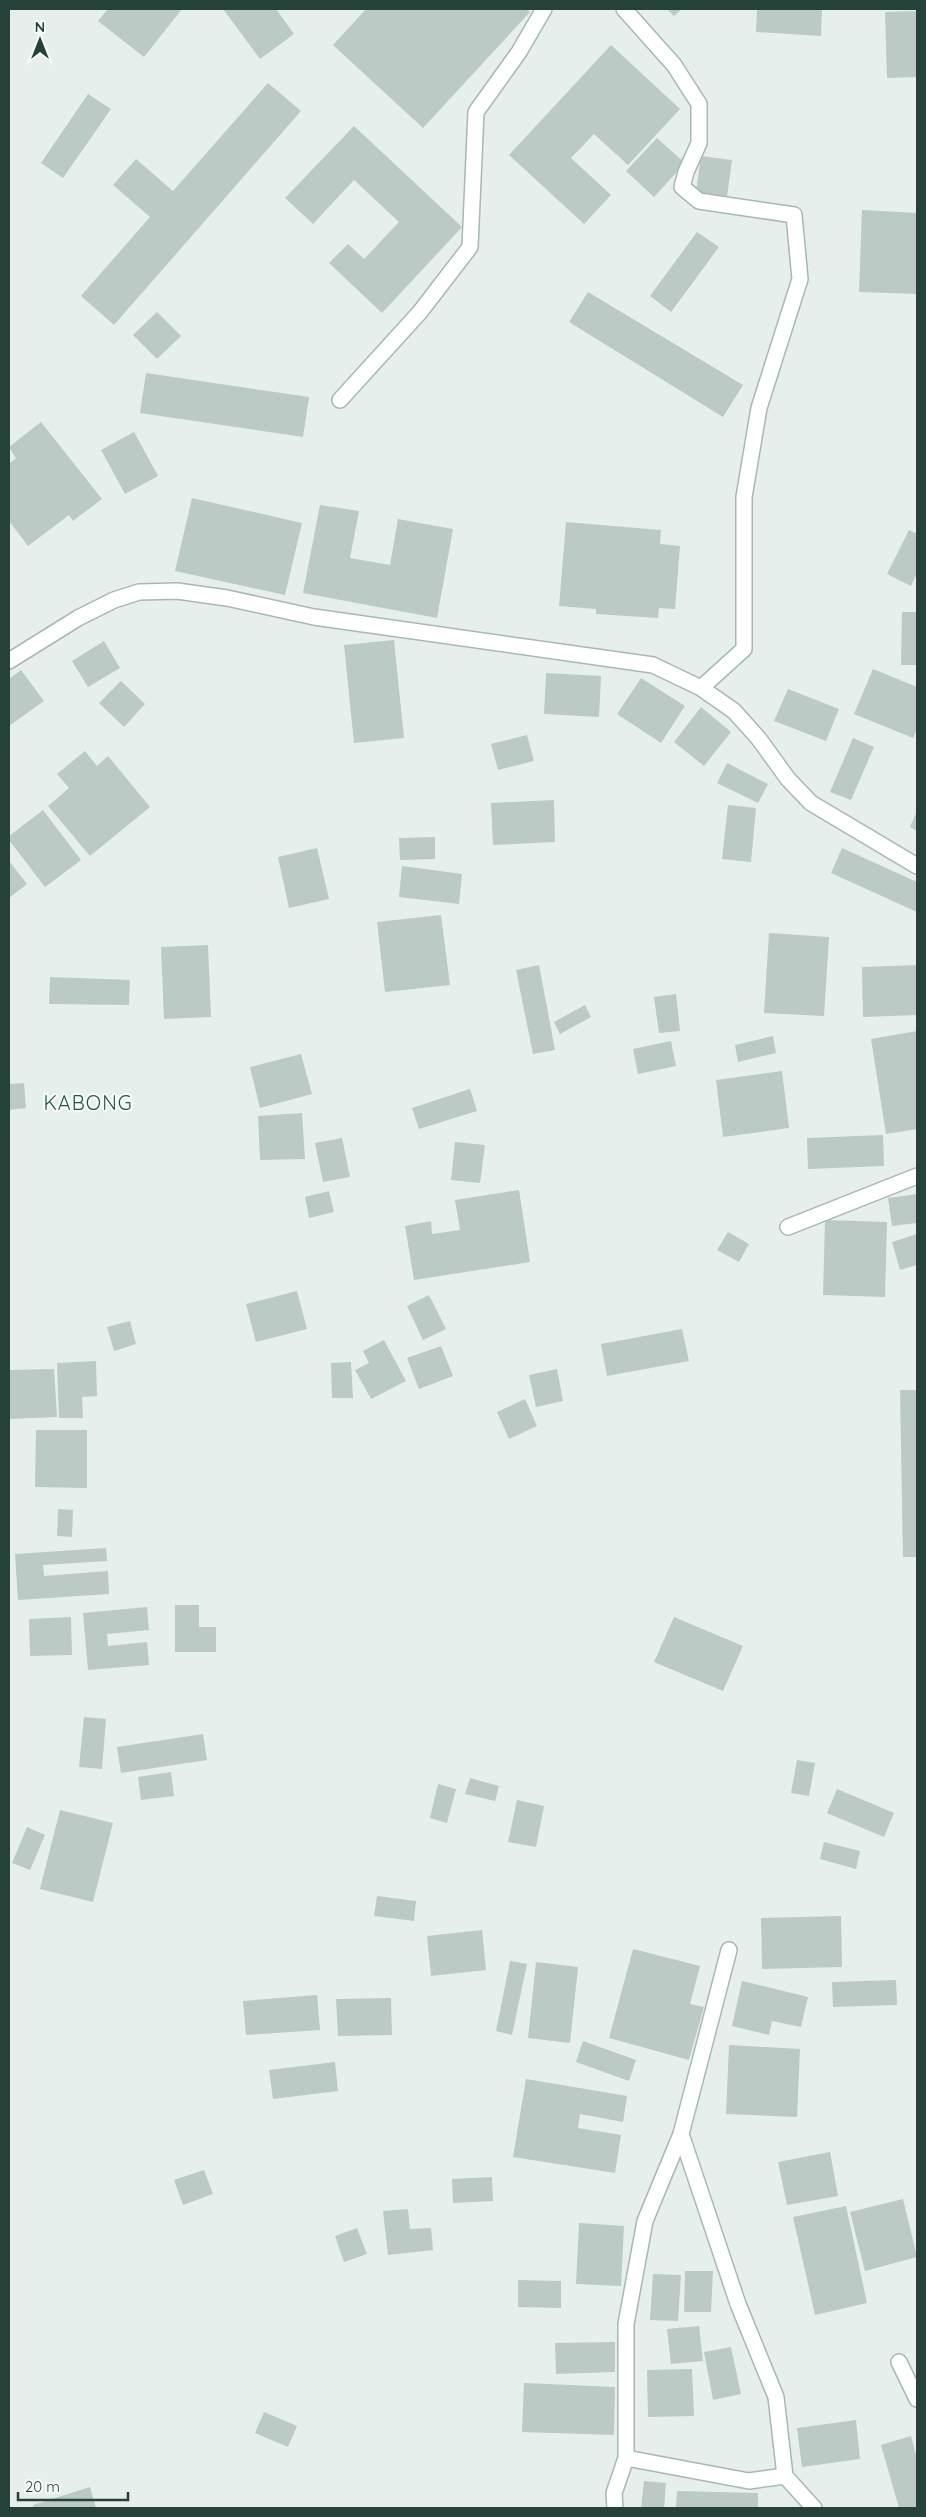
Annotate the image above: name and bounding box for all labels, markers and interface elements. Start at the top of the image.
north arrow [15,15,65,65]
text: N [35,18,45,36]
district label: KABONG [43,1090,133,1115]
scale bar [18,2470,128,2502]
text: 20 m [25,2477,60,2496]

